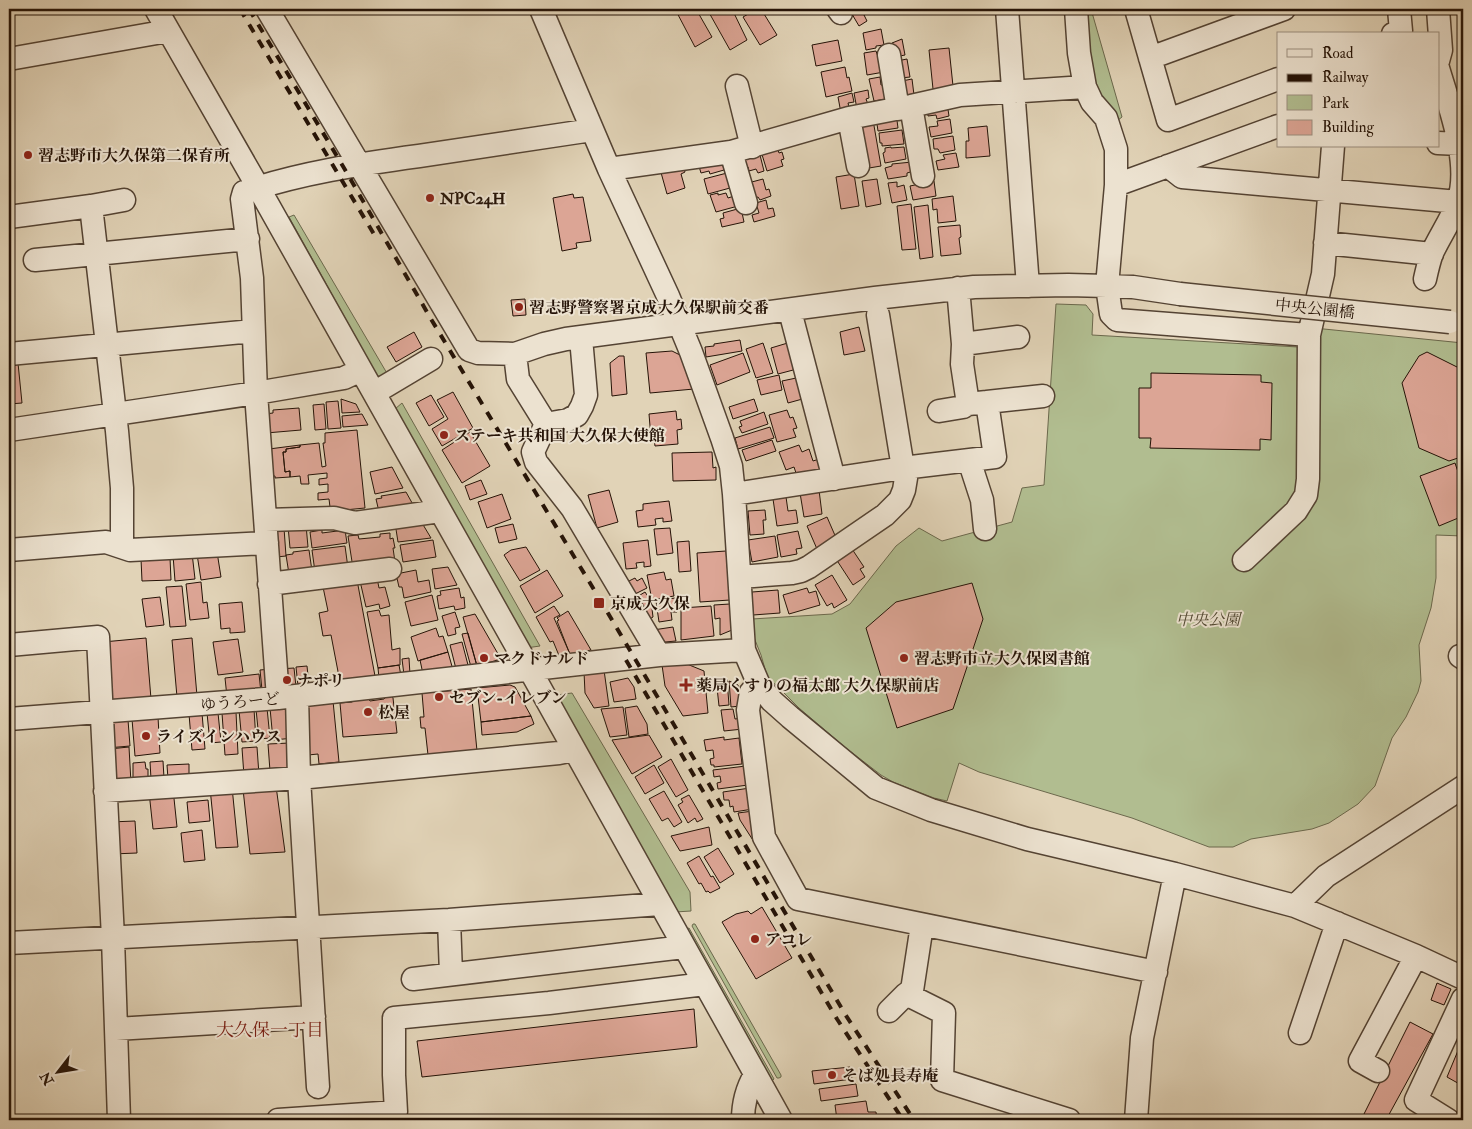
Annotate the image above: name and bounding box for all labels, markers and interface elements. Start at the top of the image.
legend [1277,32,1440,148]
text: Road [1322,44,1354,63]
text: Railway [1322,68,1369,87]
text: Park [1322,94,1349,113]
text: Building [1322,118,1374,137]
place label: 習志野市大久保第二保育所 [38,146,230,166]
marker: 習志野市大久保第二保育所 [22,149,34,161]
place label: NPC24H [439,189,505,209]
marker: NPC24H [424,192,436,204]
street label: 中央公園橋 [1274,295,1356,323]
place label: 習志野警察署京成大久保駅前交番 [529,298,769,318]
marker: 習志野警察署京成大久保駅前交番 [513,301,525,313]
place label: ステーキ共和国 大久保大使館 [454,426,665,446]
marker: ステーキ共和国 大久保大使館 [438,429,450,441]
place label: 京成大久保 [610,594,690,614]
marker: 京成大久保 [592,596,606,610]
park label: 中央公園 [1176,610,1243,630]
place label: マクドナルド [494,649,589,669]
place label: 習志野市立大久保図書館 [914,649,1090,669]
marker: マクドナルド [478,652,490,664]
marker: 習志野市立大久保図書館 [898,652,910,664]
place label: ナポリ [297,671,345,691]
marker: ナポリ [281,674,293,686]
place label: 薬局くすりの福太郎 大久保駅前店 [696,676,939,696]
marker: 薬局くすりの福太郎 大久保駅前店 [680,679,692,691]
place label: セブン-イレブン [449,688,567,708]
street label: ゆうろーど [199,689,281,715]
marker: セブン-イレブン [433,691,445,703]
place label: 松屋 [378,703,410,723]
marker: 松屋 [362,706,374,718]
place label: ライズインハウス [156,727,281,747]
marker: ライズインハウス [140,730,152,742]
place label: アコレ [765,930,812,950]
marker: アコレ [749,933,761,945]
district label: 大久保一丁目 [216,1019,324,1042]
north arrow [32,1046,82,1096]
place label: そば処長寿庵 [842,1066,938,1086]
text: N [37,1068,58,1089]
marker: そば処長寿庵 [826,1069,838,1081]

